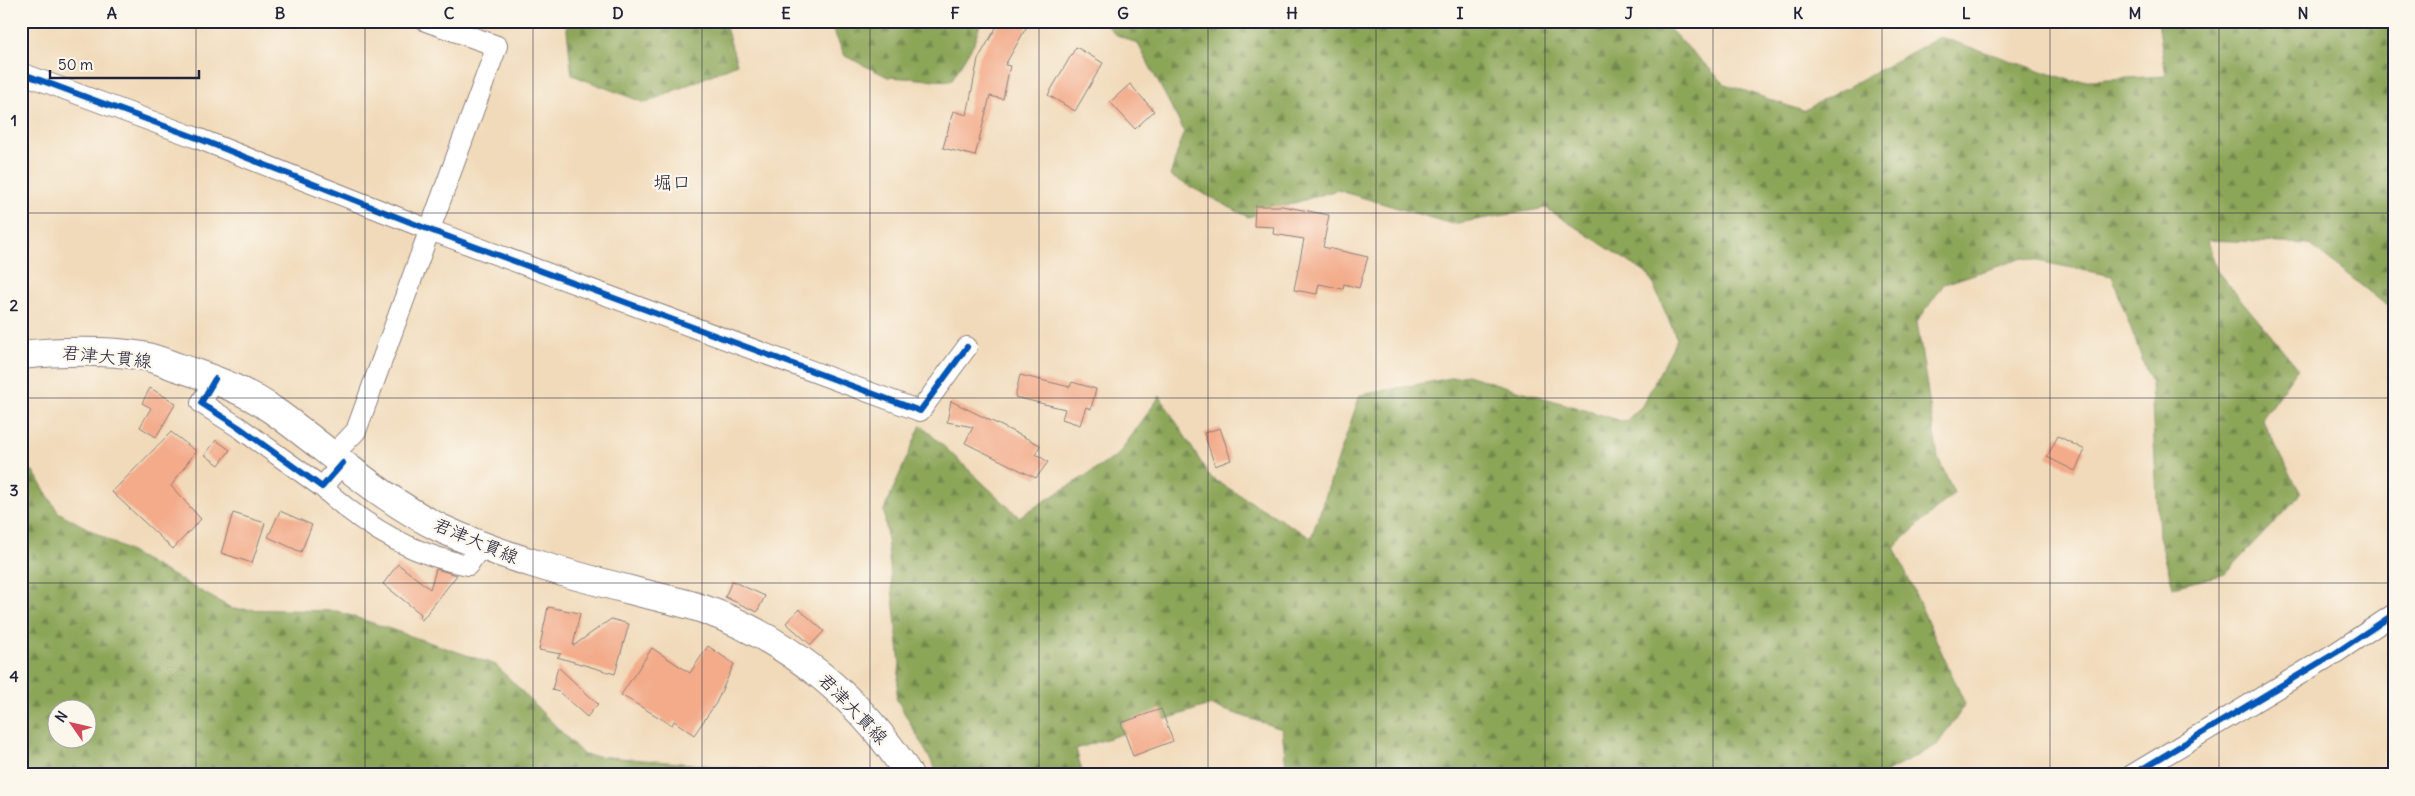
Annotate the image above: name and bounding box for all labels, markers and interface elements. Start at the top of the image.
text: A [107,3,117,23]
text: B [275,3,286,23]
text: C [444,3,455,23]
text: D [612,3,624,23]
text: E [781,3,791,23]
text: F [950,3,960,23]
text: G [1117,3,1129,23]
text: H [1286,3,1298,23]
text: I [1457,3,1464,23]
text: J [1625,3,1634,23]
text: K [1793,3,1803,23]
text: L [1962,3,1971,23]
text: M [2129,3,2142,23]
text: N [2297,3,2309,23]
scale bar [50,48,199,80]
text: 50 m [58,55,93,74]
text: 1 [11,110,17,130]
district label: 堀口 [653,170,691,194]
text: 2 [10,295,19,315]
street label: 君津大貫線 [61,340,153,373]
text: 3 [9,480,19,500]
street label: 君津大貫線 [430,512,522,569]
text: 4 [9,666,19,686]
street label: 君津大貫線 [814,668,893,749]
north arrow [48,698,98,748]
text: N [51,708,71,726]

